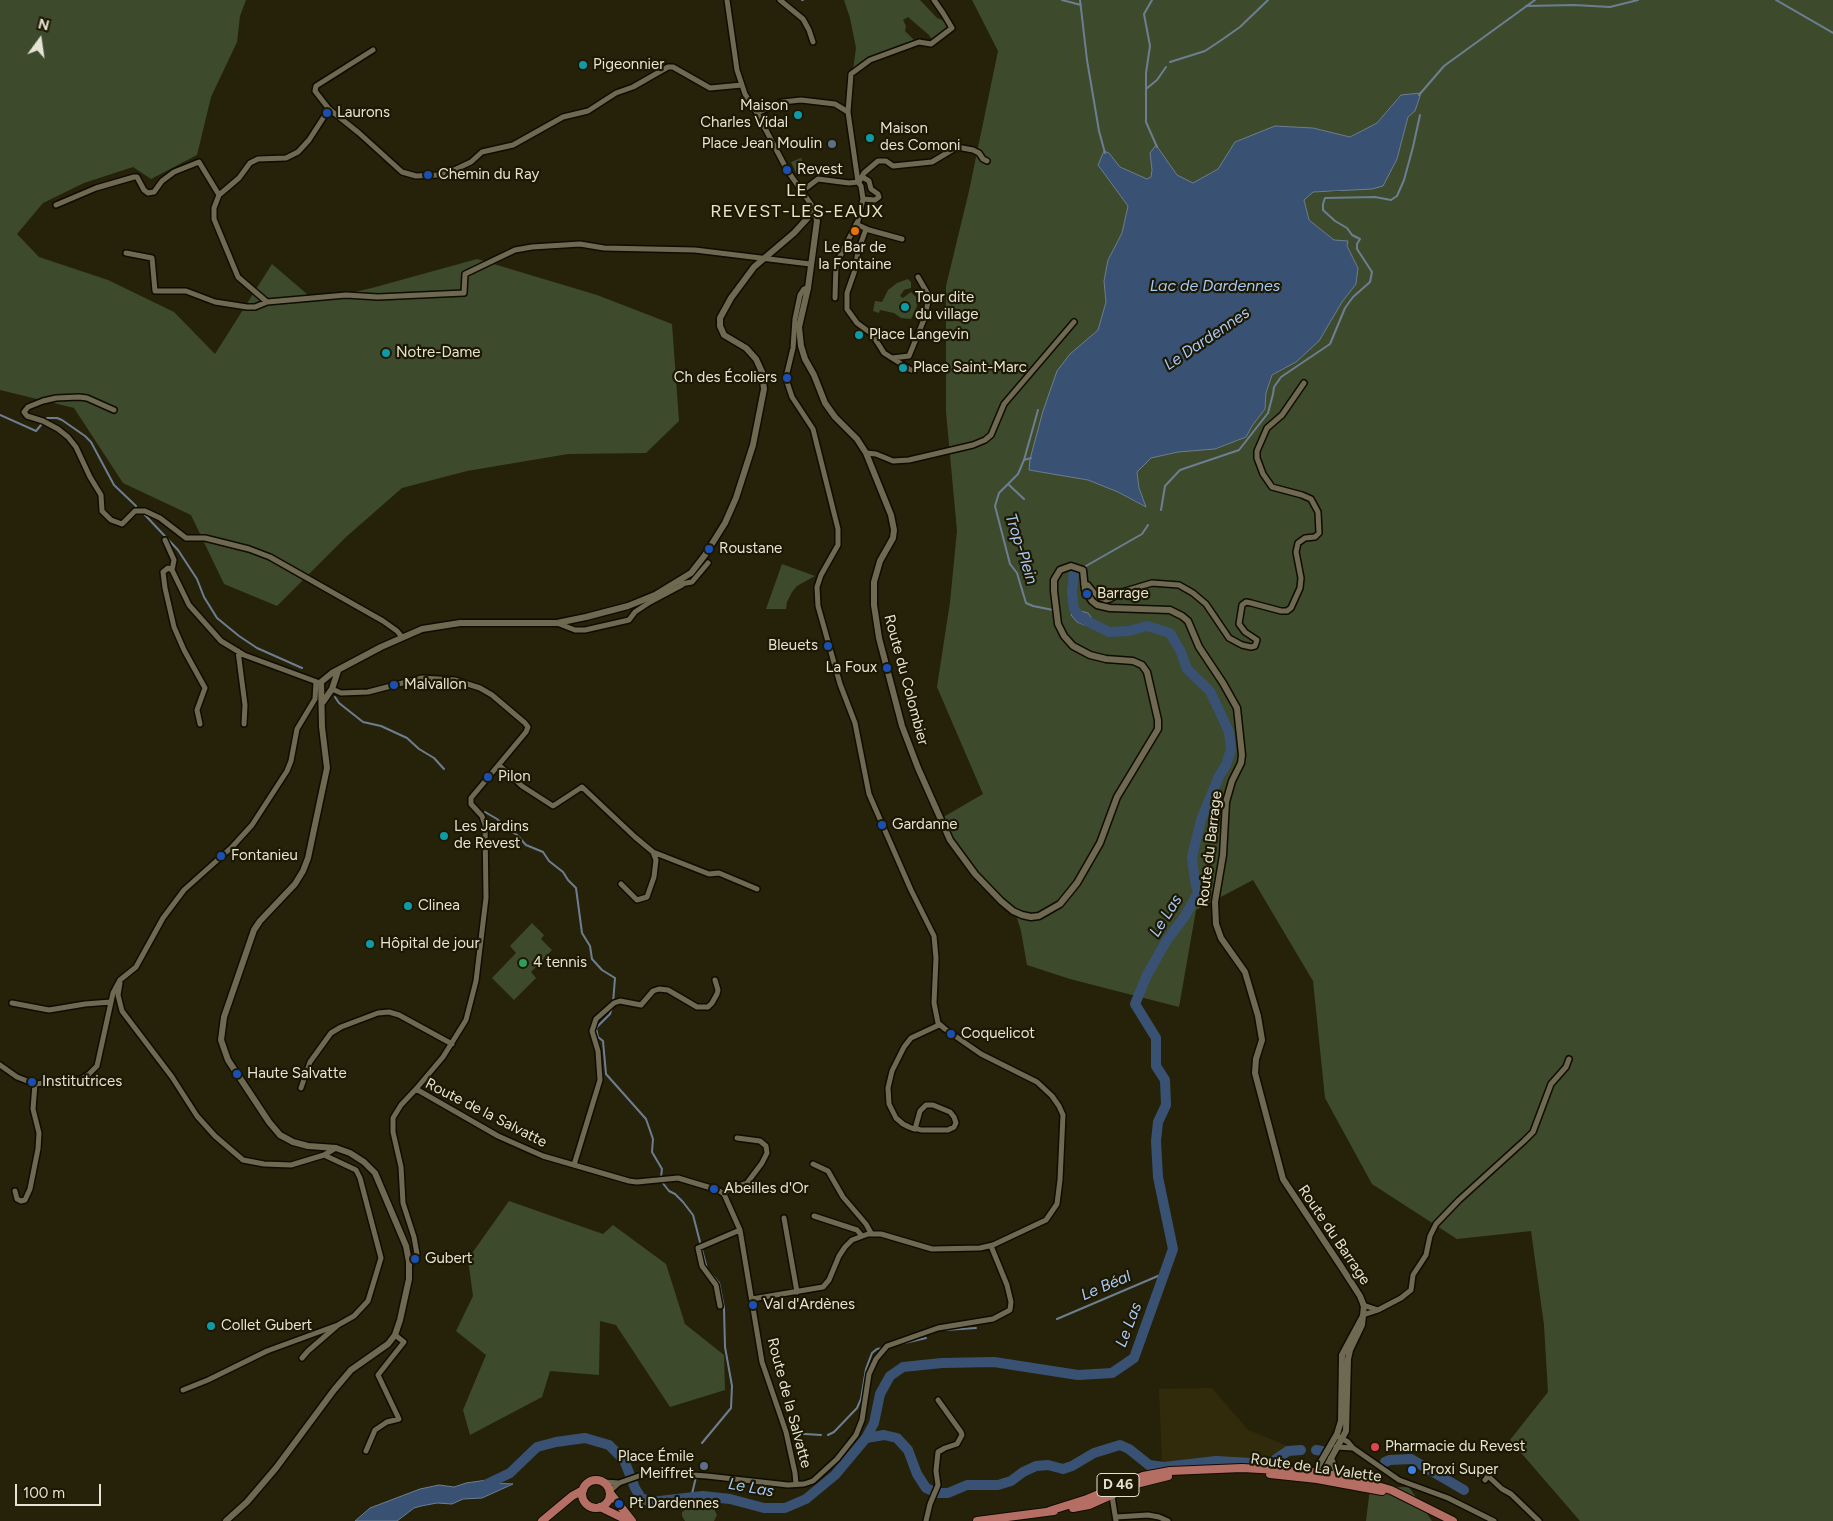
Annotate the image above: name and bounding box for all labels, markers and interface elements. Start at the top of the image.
north arrow [15,15,65,65]
text: N [36,15,51,35]
place label: Pigeonnier [593,56,664,74]
marker: Pigeonnier [577,59,589,71]
place label: Maison Charles Vidal [700,97,788,132]
place label: Laurons [337,104,390,122]
marker: Laurons [321,107,333,119]
marker: Maison Charles Vidal [792,109,804,121]
place label: Maison des Comoni [880,120,961,155]
marker: Maison des Comoni [864,132,876,144]
place label: Place Jean Moulin [702,135,822,153]
marker: Place Jean Moulin [826,138,838,150]
place label: Revest [797,161,843,179]
marker: Revest [781,164,793,176]
place label: Chemin du Ray [438,166,539,184]
marker: Chemin du Ray [422,169,434,181]
district label: LE REVEST-LES-EAUX [708,180,886,222]
marker: Le Bar de la Fontaine [849,225,861,237]
place label: Le Bar de la Fontaine [818,239,892,274]
water label: Lac de Dardennes [1150,276,1280,296]
place label: Tour dite du village [915,289,978,324]
marker: Tour dite du village [899,301,911,313]
water label: Le Dardennes [1161,303,1253,375]
place label: Place Langevin [869,326,969,344]
marker: Place Langevin [853,329,865,341]
place label: Notre-Dame [396,344,480,362]
marker: Notre-Dame [380,347,392,359]
place label: Place Saint-Marc [913,359,1027,377]
marker: Place Saint-Marc [897,362,909,374]
place label: Ch des Écoliers [674,369,777,387]
marker: Ch des Écoliers [781,372,793,384]
water label: Trop-Plein [1001,511,1041,587]
place label: Roustane [719,540,782,558]
marker: Roustane [703,543,715,555]
place label: Barrage [1097,585,1149,603]
marker: Barrage [1081,588,1093,600]
street label: Route du Colombier [880,613,932,747]
place label: Bleuets [768,637,818,655]
marker: Bleuets [822,640,834,652]
place label: La Foux [826,659,877,677]
marker: La Foux [881,662,893,674]
place label: Malvallon [404,676,467,694]
marker: Malvallon [388,679,400,691]
place label: Pilon [498,768,531,786]
marker: Pilon [482,771,494,783]
street label: Route du Barrage [1194,790,1226,908]
place label: Gardanne [892,816,957,834]
place label: Les Jardins de Revest [454,818,529,853]
marker: Gardanne [876,819,888,831]
marker: Les Jardins de Revest [438,830,450,842]
place label: Fontanieu [231,847,298,865]
marker: Fontanieu [215,850,227,862]
water label: Le Las [1146,891,1186,941]
place label: Clinea [418,897,460,915]
marker: Clinea [402,900,414,912]
place label: Hôpital de jour [380,935,479,953]
marker: Hôpital de jour [364,938,376,950]
place label: 4 tennis [533,954,587,972]
marker: 4 tennis [517,957,529,969]
place label: Coquelicot [961,1025,1035,1043]
marker: Coquelicot [945,1028,957,1040]
place label: Haute Salvatte [247,1065,347,1083]
marker: Haute Salvatte [231,1068,243,1080]
place label: Institutrices [42,1073,122,1091]
street label: Route de la Salvatte [422,1075,550,1151]
marker: Institutrices [26,1076,38,1088]
place label: Abeilles d'Or [724,1180,809,1198]
street label: Route du Barrage [1294,1182,1374,1288]
marker: Abeilles d'Or [708,1183,720,1195]
place label: Gubert [425,1250,472,1268]
marker: Gubert [409,1253,421,1265]
water label: Le Béal [1078,1267,1134,1305]
place label: Val d'Ardènes [763,1296,855,1314]
marker: Val d'Ardènes [747,1299,759,1311]
water label: Le Las [1112,1300,1146,1350]
place label: Collet Gubert [221,1317,312,1335]
marker: Collet Gubert [205,1320,217,1332]
street label: Route de la Salvatte [763,1336,815,1470]
place label: Pharmacie du Revest [1385,1438,1525,1456]
marker: Pharmacie du Revest [1369,1441,1381,1453]
place label: Place Émile Meiffret [618,1448,694,1483]
street label: Route de La Valette [1249,1450,1383,1486]
marker: Place Émile Meiffret [698,1460,710,1472]
place label: Proxi Super [1422,1461,1498,1479]
marker: Proxi Super [1406,1464,1418,1476]
scale bar [18,1474,104,1506]
road number: D 46 [1097,1474,1139,1496]
water label: Le Las [727,1475,775,1501]
text: 100 m [23,1484,65,1502]
place label: Pt Dardennes [629,1495,719,1513]
marker: Pt Dardennes [613,1498,625,1510]

